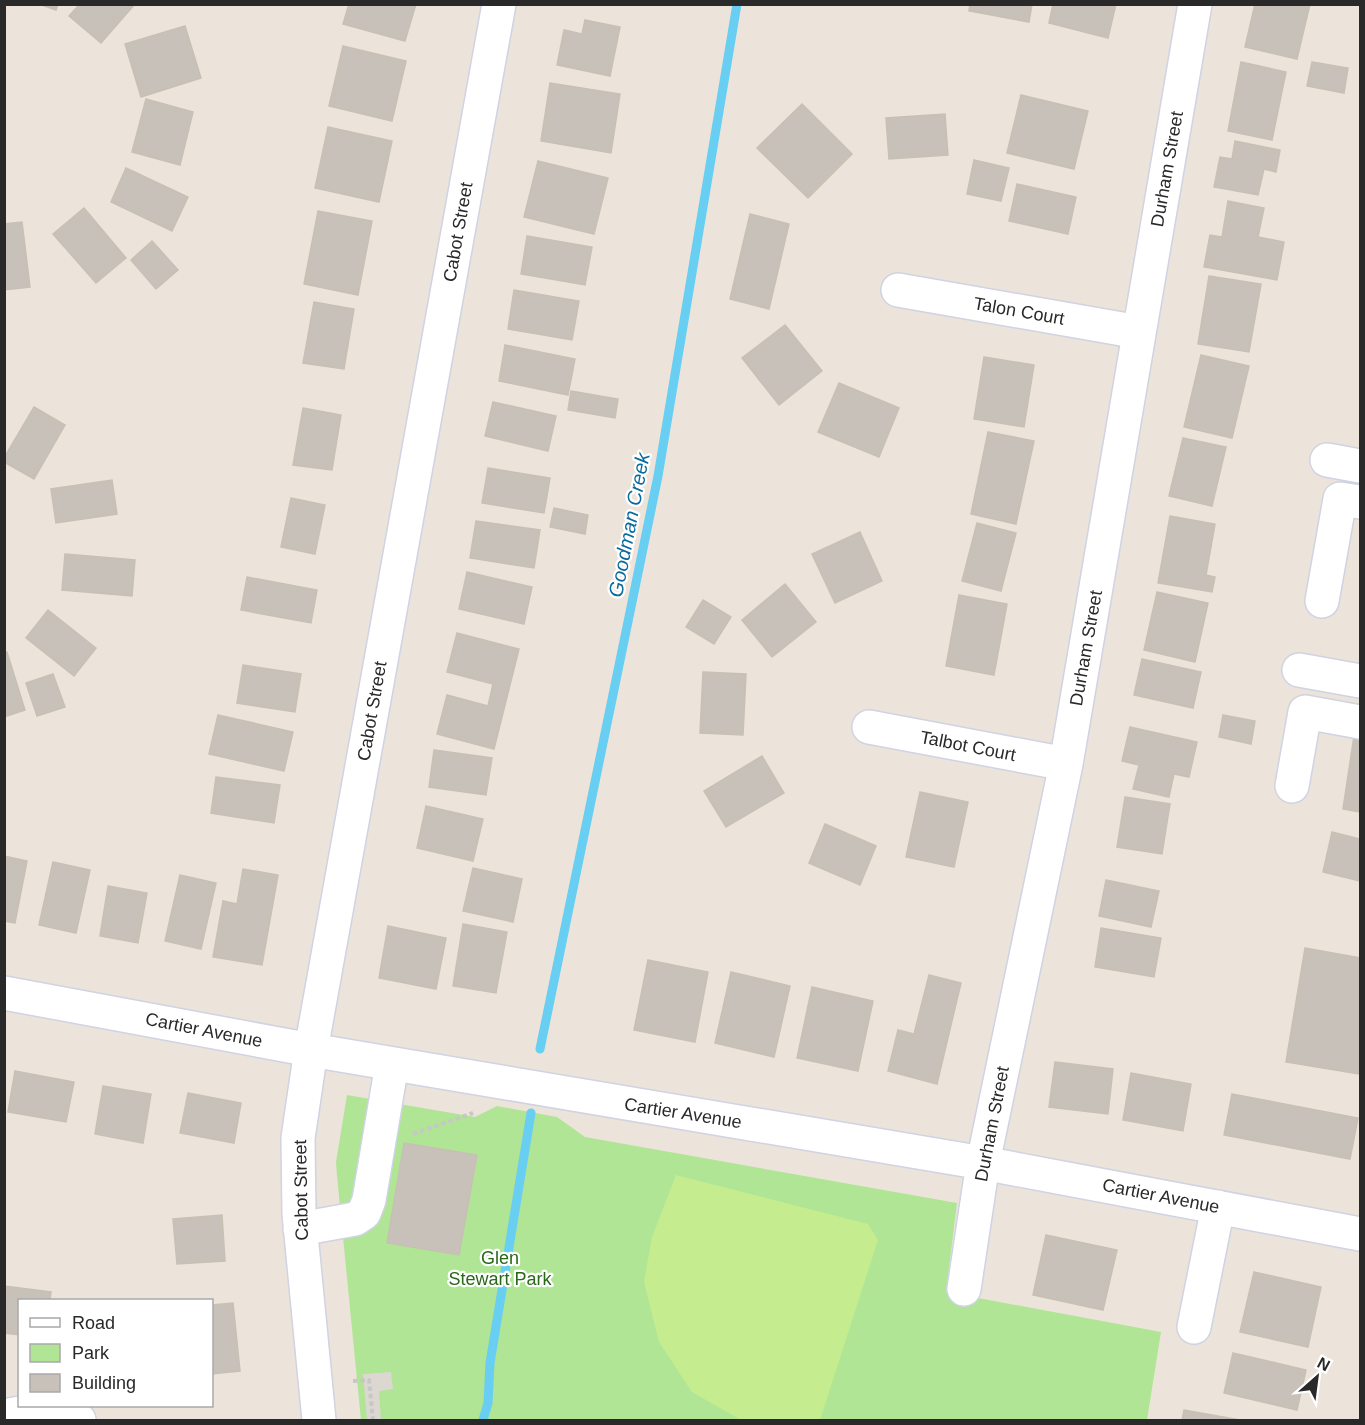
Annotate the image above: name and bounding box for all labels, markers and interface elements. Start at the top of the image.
street label: Durham Street [1147,110,1187,228]
street label: Cabot Street [439,180,477,284]
street label: Talon Court [972,293,1066,329]
water label: Goodman Creek [604,450,654,599]
street label: Durham Street [1066,589,1106,707]
street label: Cabot Street [353,659,391,763]
street label: Talbot Court [918,727,1018,765]
street label: Cartier Avenue [144,1009,264,1051]
street label: Durham Street [971,1065,1013,1183]
street label: Cartier Avenue [623,1094,743,1132]
street label: Cabot Street [290,1139,312,1241]
street label: Cartier Avenue [1101,1175,1221,1217]
park label: Glen Stewart Park [448,1248,553,1289]
legend [18,1299,213,1407]
text: Road [72,1313,115,1333]
text: Park [72,1343,110,1363]
north arrow [1287,1347,1347,1407]
text: N [1315,1354,1333,1374]
text: Building [72,1373,136,1393]

